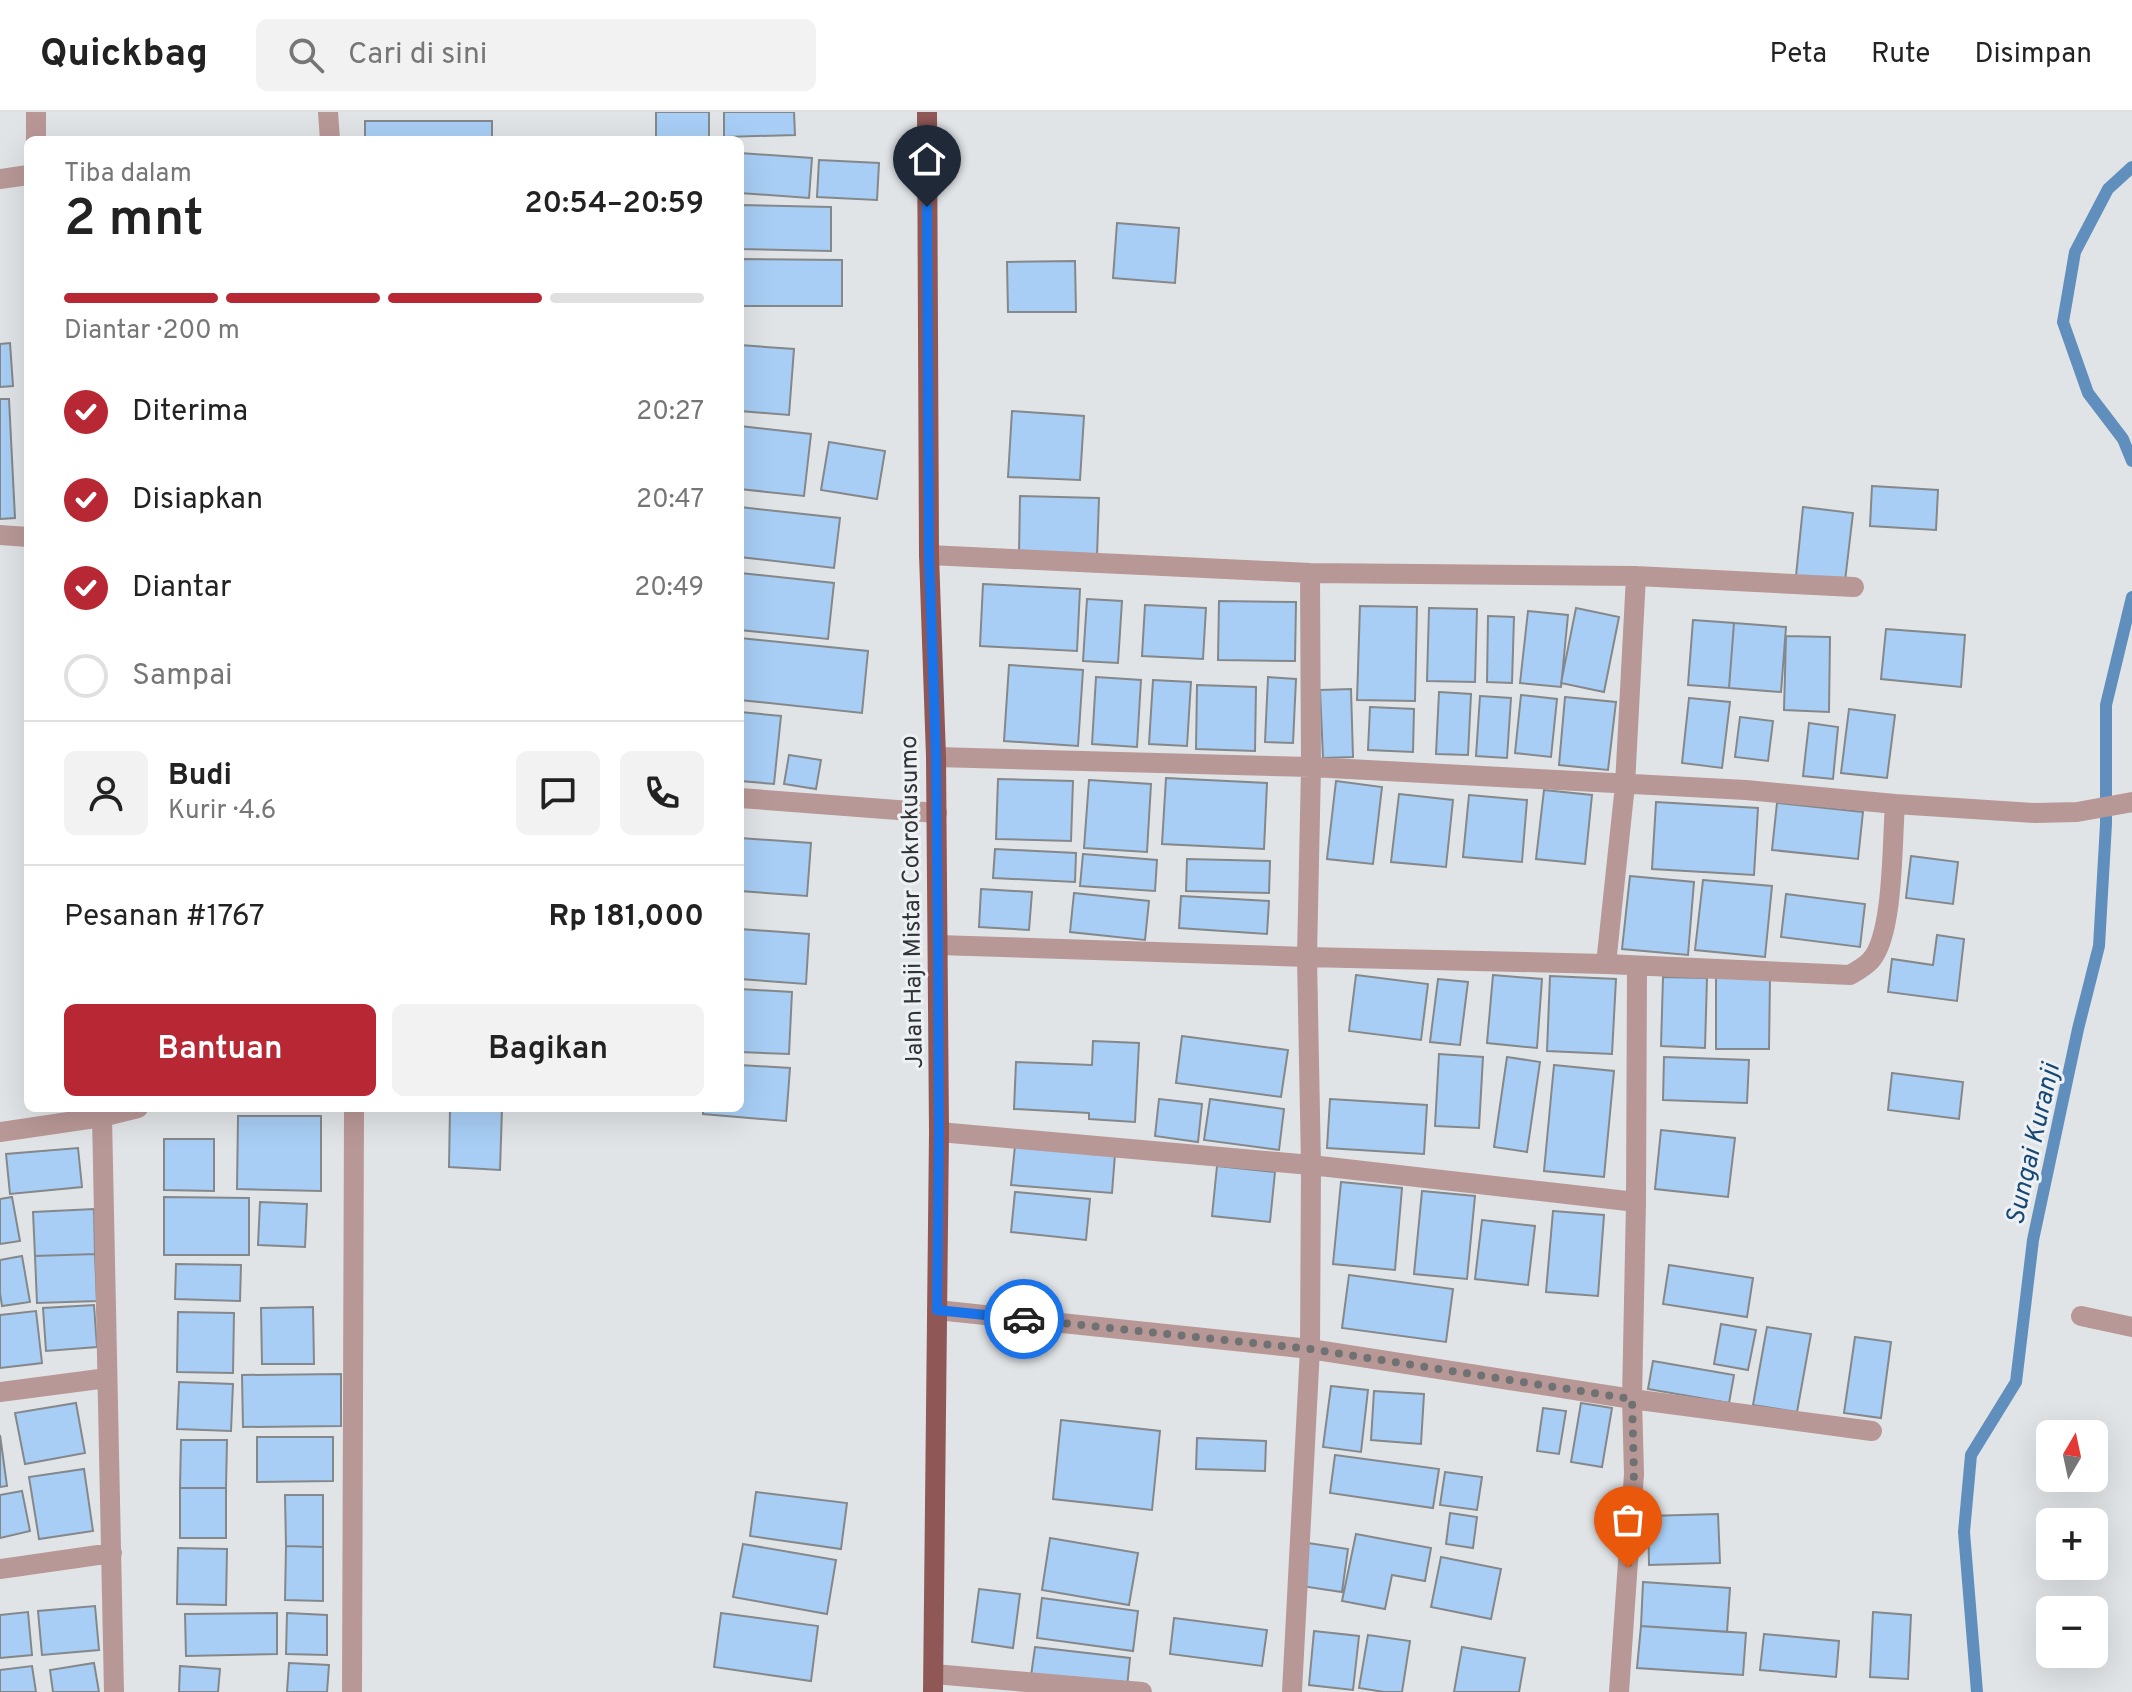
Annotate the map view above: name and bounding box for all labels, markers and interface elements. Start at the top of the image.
search box [256,19,816,91]
text: Quickbag [40,31,208,80]
icon: search [284,33,328,77]
text: Cari di sini [348,37,487,74]
text: Peta [1770,37,1827,73]
text: Rute [1871,37,1930,73]
text: Disimpan [1974,37,2092,73]
pin [893,125,961,207]
icon: home [905,137,949,181]
text: Tiba dalam [64,158,192,191]
text: 20:54–20:59 [524,186,704,223]
text: 2 mnt [64,188,204,254]
text: Diantar · 200 m [64,315,240,348]
icon: check [64,390,108,434]
text: Diterima [132,394,248,431]
text: 20:27 [636,396,704,429]
icon: check [64,478,108,522]
text: Disiapkan [132,482,263,519]
text: 20:47 [636,484,704,517]
icon: check [64,566,108,610]
text: Diantar [132,570,232,607]
text: 20:49 [634,572,704,605]
text: Sampai [132,658,233,695]
street label: Jalan Haji Mistar Cokrokusumo [895,735,931,1069]
button: person [64,751,148,835]
button: chat [516,751,600,835]
button: phone [620,751,704,835]
text: Budi [168,758,232,795]
text: Kurir · 4.6 [168,795,276,828]
text: Pesanan #1767 [64,899,265,936]
text: Rp 181,000 [548,899,704,936]
button: Bantuan [64,1004,376,1096]
button: Bagikan [392,1004,704,1096]
water label: Sungai Kuranji [2000,1059,2069,1228]
courier [984,1279,1064,1359]
icon: car [1002,1297,1046,1341]
north arrow [2036,1420,2108,1492]
map controls [2036,1420,2108,1668]
pin [1594,1486,1662,1568]
icon: bag [1606,1498,1650,1542]
button: + [2036,1508,2108,1580]
button: − [2036,1596,2108,1668]

